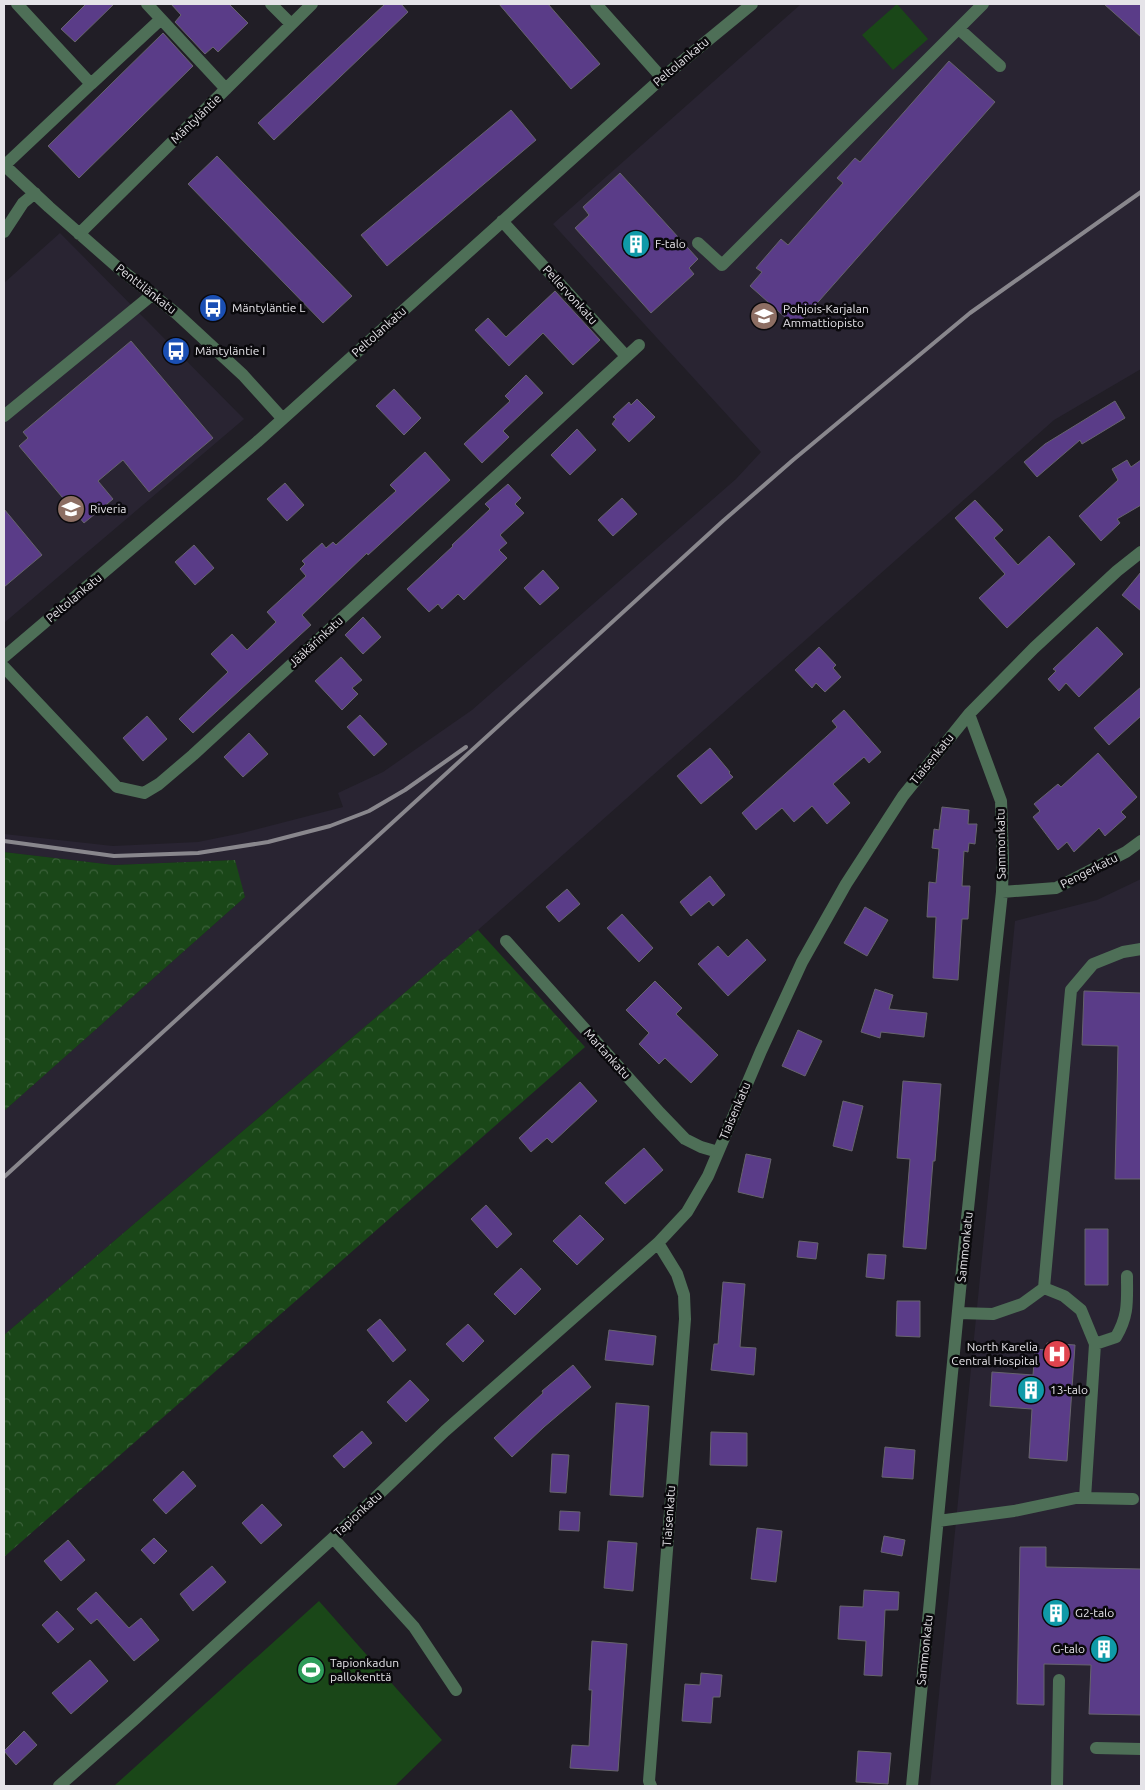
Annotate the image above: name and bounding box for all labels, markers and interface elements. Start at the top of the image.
street label: Peltolankatu [650,35,711,89]
street label: Mäntyläntie [168,92,223,146]
building icon: F-talo [621,229,651,259]
place label: F-talo [655,237,686,250]
street label: Penttilänkatu [114,261,179,316]
street label: Pellervonkatu [541,263,600,327]
bus stop icon: Mäntyläntie L [198,293,228,323]
place label: Mäntyläntie L [232,301,305,314]
school or university icon: Pohjois-Karjalan Ammattiopisto [749,301,779,331]
place label: Pohjois-Karjalan Ammattiopisto [783,302,869,329]
street label: Peltolankatu [349,304,408,359]
bus stop icon: Mäntyläntie I [161,336,191,366]
place label: Mäntyläntie I [195,344,265,357]
school or university icon: Riveria [56,494,86,524]
place label: Riveria [90,502,126,515]
street label: Peltolankatu [43,571,104,625]
street label: Jääkärinkatu [286,614,345,670]
street label: Tiaisenkatu [907,731,956,787]
street label: Sammonkatu [993,808,1008,880]
street label: Pengerkatu [1058,851,1119,890]
street label: Martankatu [582,1026,633,1081]
street label: Tiaisenkatu [717,1080,753,1142]
street label: Sammonkatu [954,1211,975,1283]
hospital icon: North Karelia Central Hospital [1042,1339,1072,1369]
place label: North Karelia Central Hospital [951,1340,1038,1367]
building icon: 13-talo [1016,1375,1046,1405]
place label: 13-talo [1050,1383,1088,1396]
street label: Tiaisenkatu [660,1485,677,1547]
street label: Tapionkatu [331,1488,384,1539]
building icon: G2-talo [1041,1598,1071,1628]
place label: G2-talo [1075,1606,1114,1619]
street label: Sammonkatu [914,1614,935,1686]
building icon: G-talo [1089,1634,1119,1664]
place label: G-talo [1053,1642,1085,1655]
sports icon: Tapionkadun pallokenttä [296,1655,326,1685]
place label: Tapionkadun pallokenttä [330,1656,399,1683]

